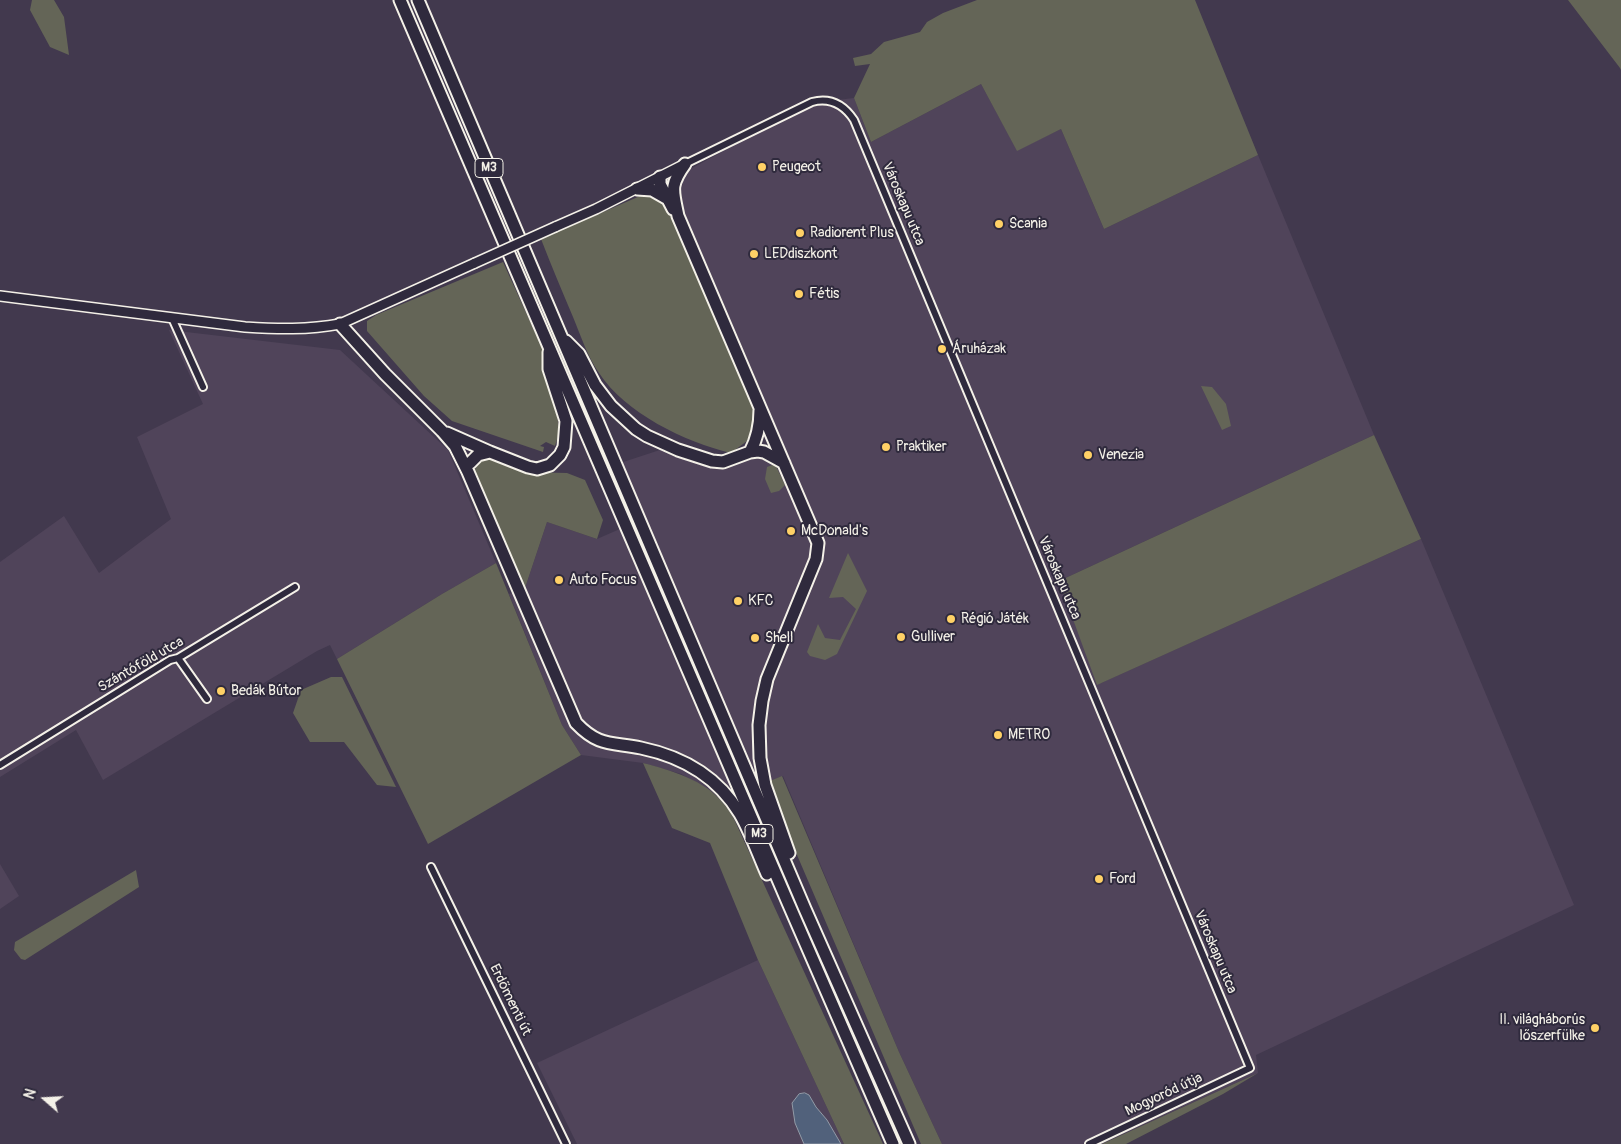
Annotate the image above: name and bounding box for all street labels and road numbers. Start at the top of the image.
road number: M3 [475,158,503,178]
street label: Városkapu utca [878,160,928,248]
street label: Városkapu utca [1034,534,1084,622]
street label: Szántóföld utca [95,634,187,696]
road number: M3 [745,824,773,844]
street label: Városkapu utca [1190,908,1240,996]
street label: Erdőmenti út [485,962,535,1038]
street label: Mogyoród útja [1123,1070,1205,1120]

